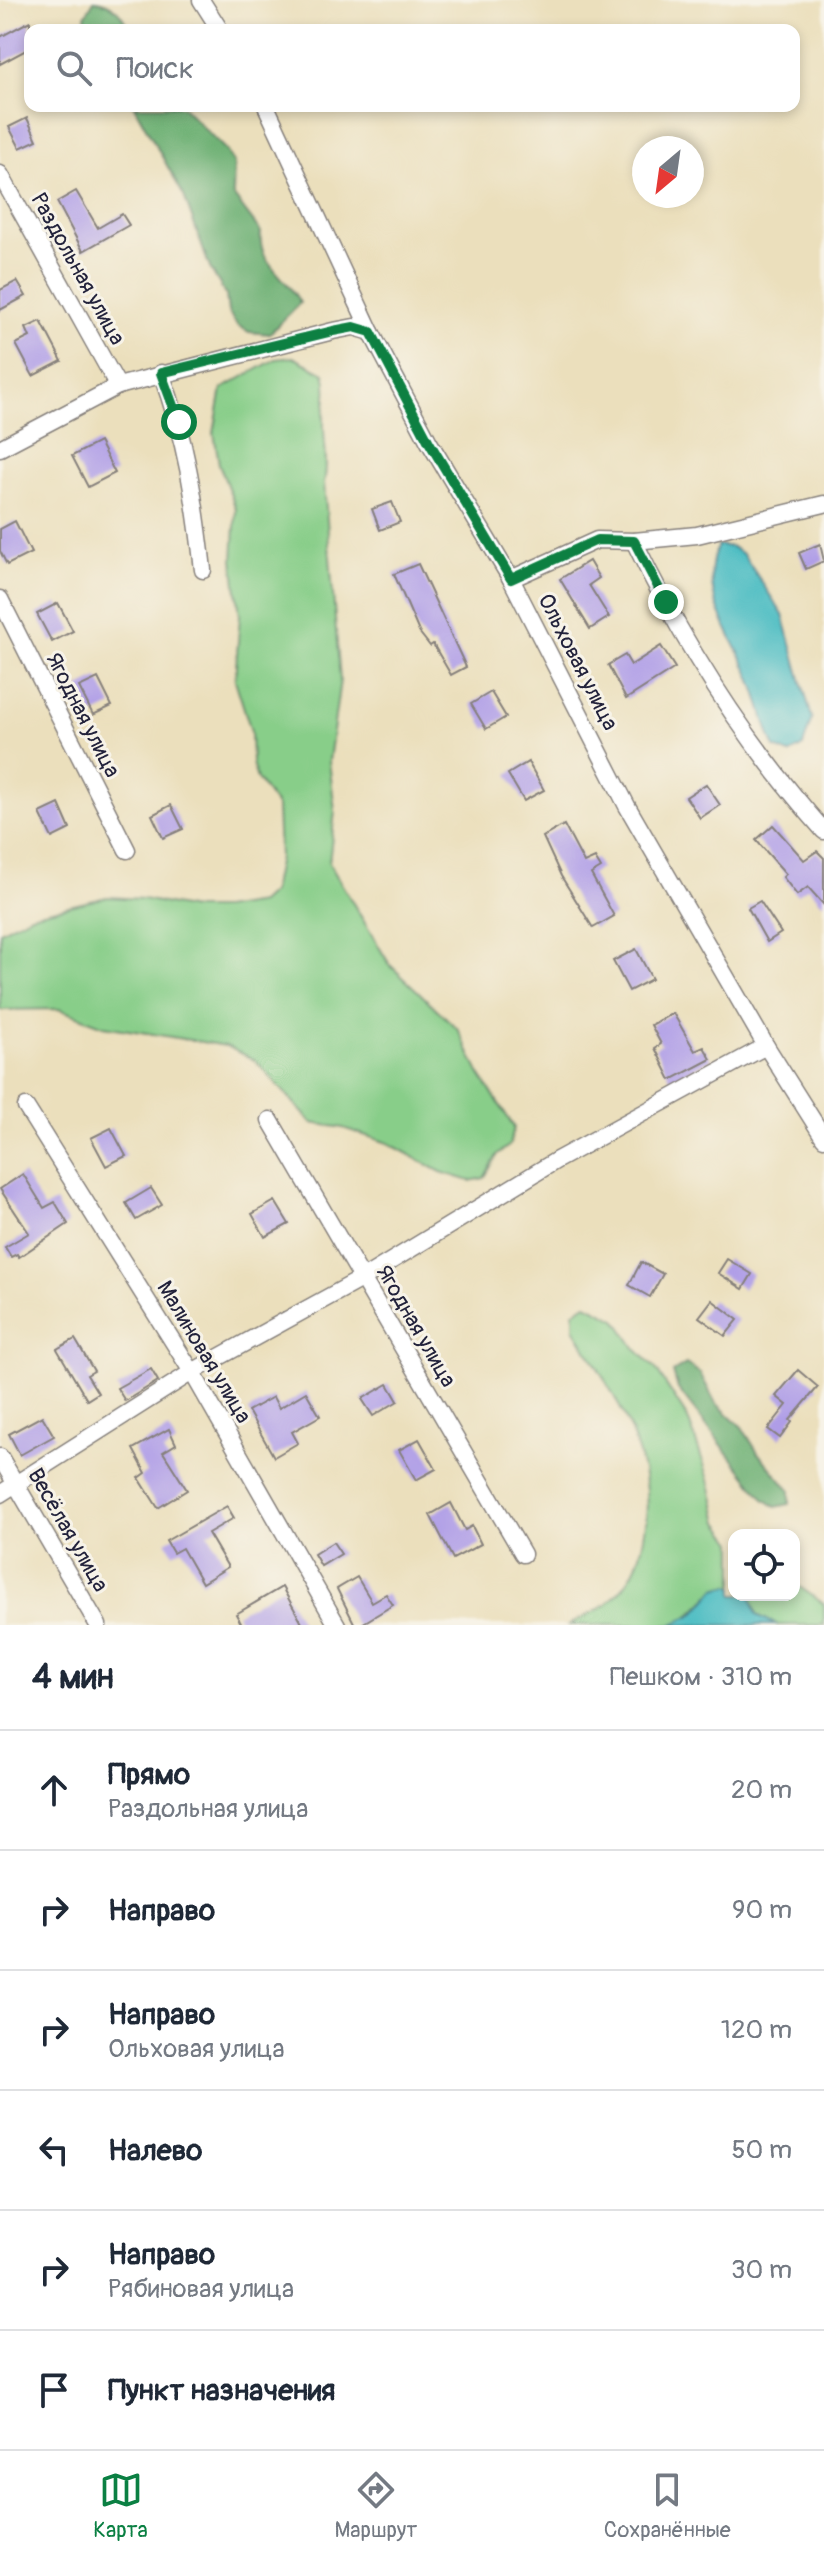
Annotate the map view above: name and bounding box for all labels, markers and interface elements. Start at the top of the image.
search box [24,24,800,112]
icon: search [52,46,96,90]
text: Поиск [116,50,194,87]
north arrow [632,136,704,208]
street label: Раздольная улица [25,188,131,350]
route start [161,404,197,440]
route end [648,584,684,620]
street label: Ольховая улица [532,589,624,735]
street label: Ягодная улица [40,648,126,782]
street label: Ягодная улица [370,1260,462,1392]
street label: Малиновая улица [150,1276,258,1428]
street label: Весёлая улица [21,1463,115,1597]
map controls [728,1529,800,1601]
button: locate [728,1529,800,1601]
text: 4 мин [32,1656,114,1699]
text: Пешком · 310 m [610,1661,792,1693]
text: Прямо [108,1756,190,1793]
icon: ahead [32,1768,76,1812]
text: 20 m [731,1774,792,1806]
text: Раздольная улица [108,1793,308,1825]
icon: right [32,1888,76,1932]
text: Направо [108,1892,215,1929]
text: 90 m [732,1894,792,1926]
text: Направо [108,1996,215,2033]
icon: right [32,2008,76,2052]
text: 120 m [721,2014,792,2046]
text: Ольховая улица [108,2033,285,2065]
icon: left [32,2128,76,2172]
text: Налево [108,2132,202,2169]
text: 50 m [731,2134,792,2166]
text: Направо [108,2236,215,2273]
icon: right [32,2248,76,2292]
text: 30 m [731,2254,792,2286]
text: Рябиновая улица [108,2273,294,2305]
icon: arrive [32,2368,76,2412]
text: Пункт назначения [108,2372,335,2409]
tab: Карта [93,2468,148,2544]
tab: Маршрут [334,2468,417,2544]
tab: Сохранённые [604,2468,731,2544]

